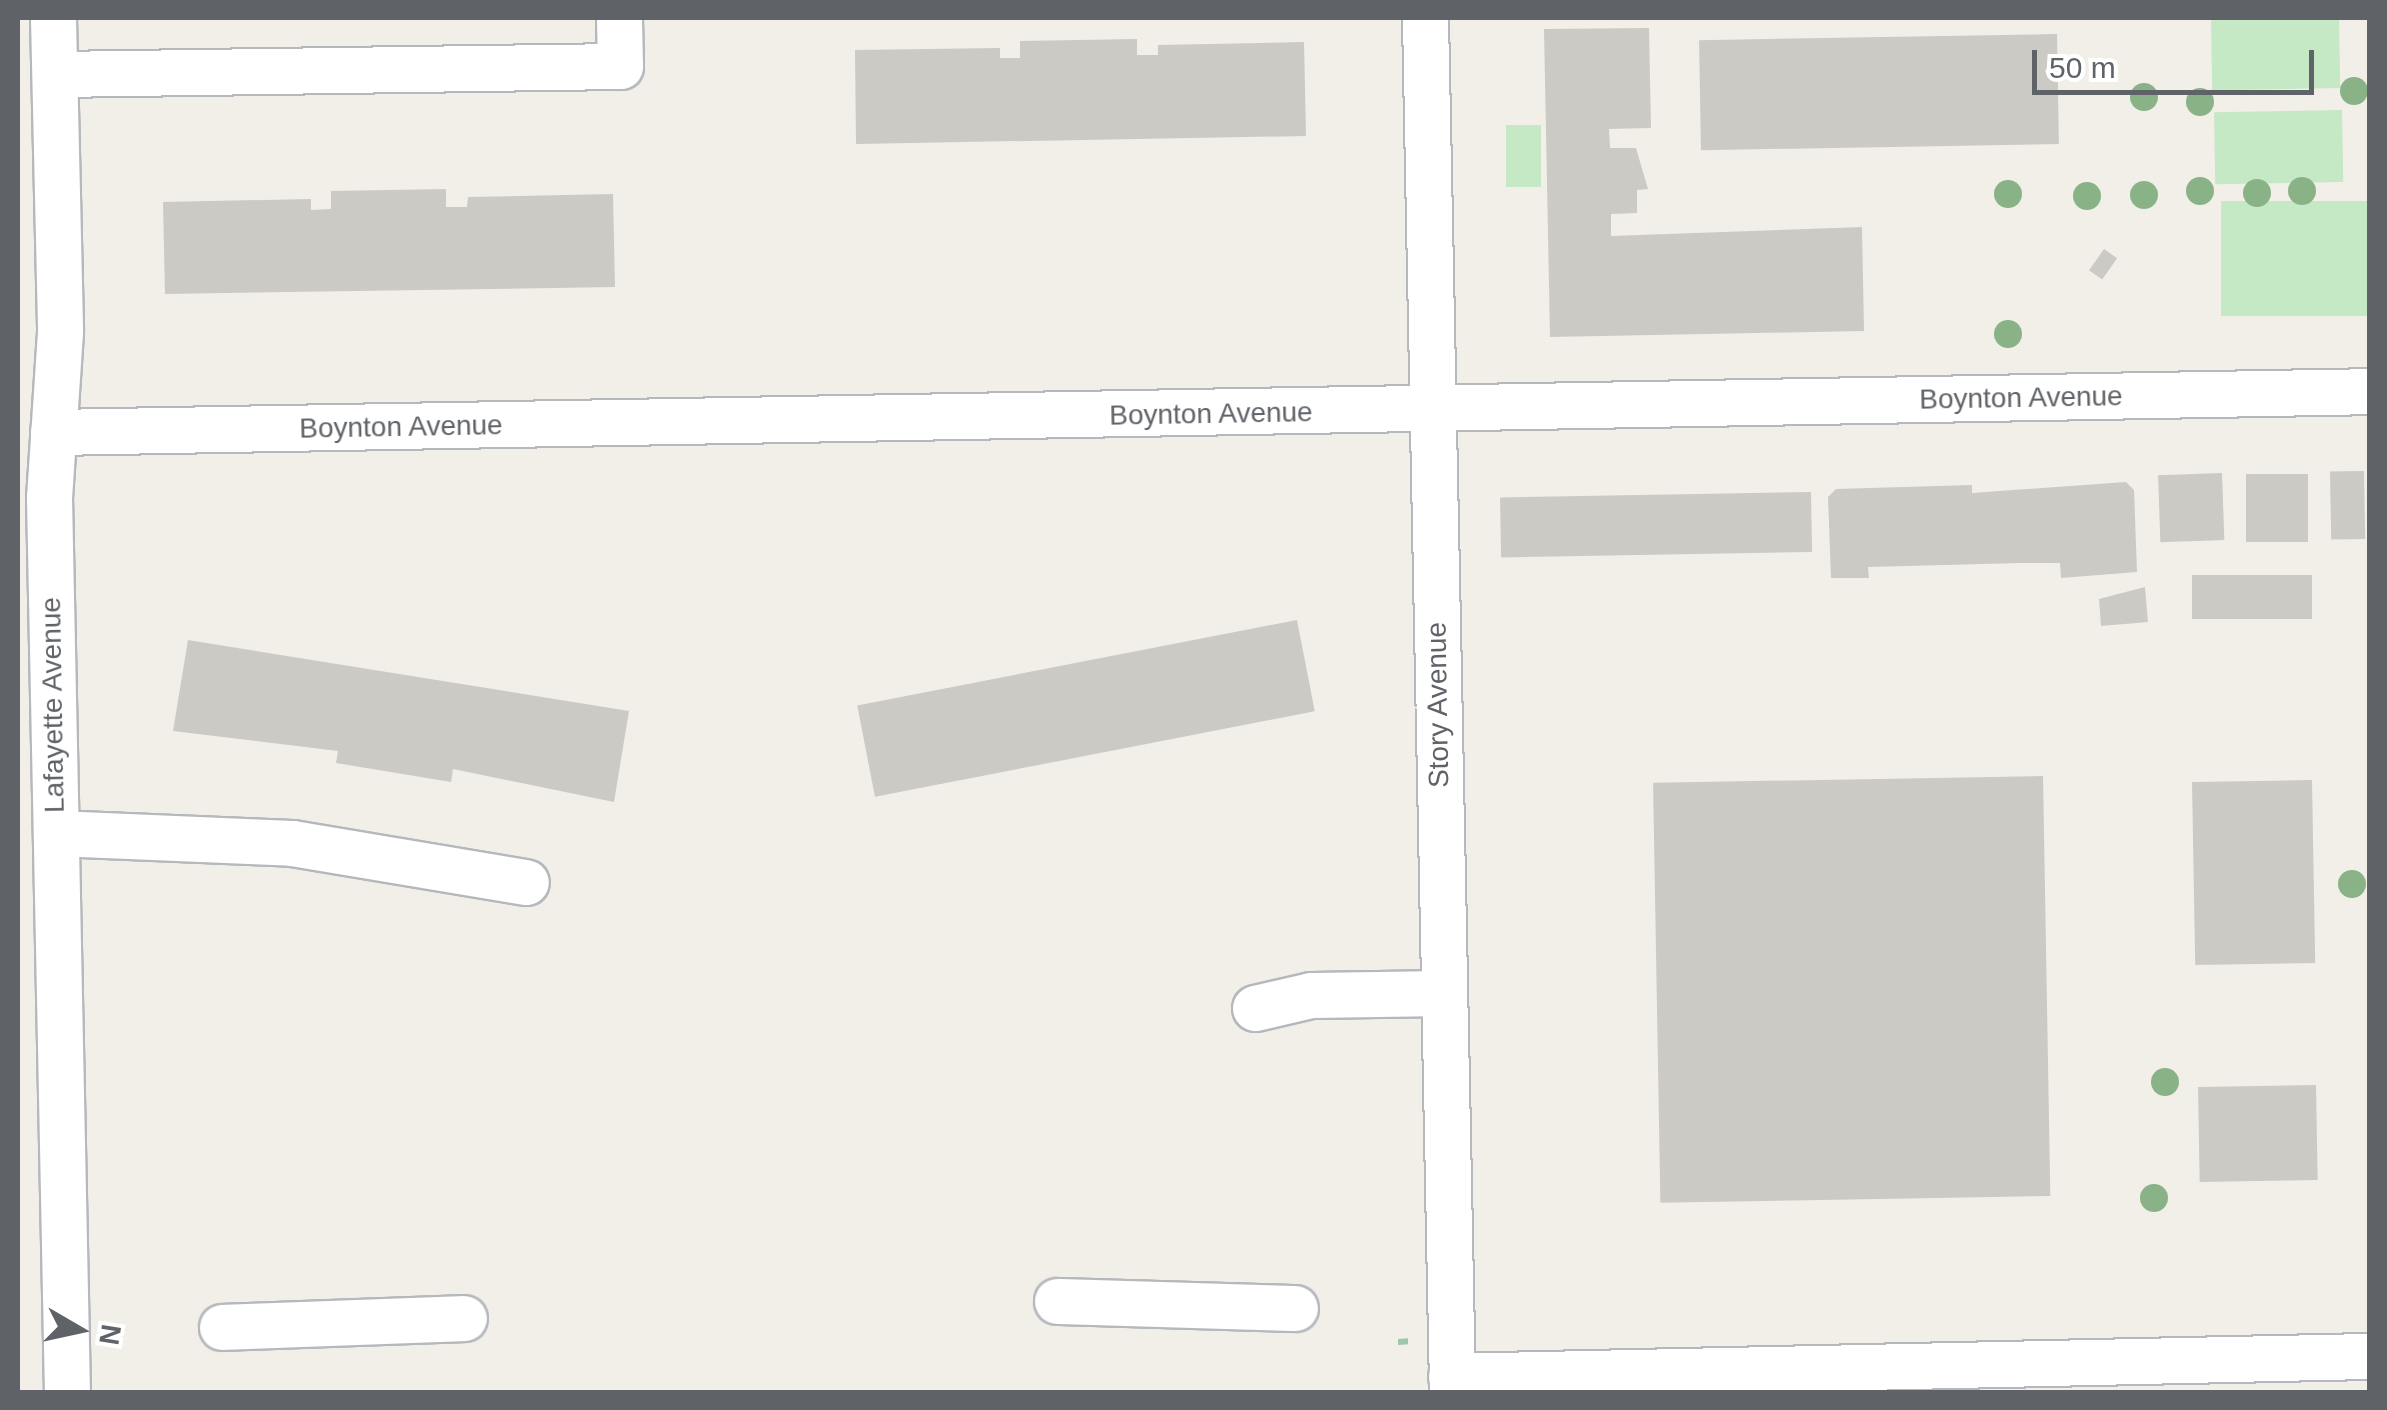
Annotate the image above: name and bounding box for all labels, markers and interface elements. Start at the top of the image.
scale bar [2037,30,2320,92]
text: 50 m [2049,51,2116,84]
street label: Boynton Avenue [1918,379,2124,417]
street label: Boynton Avenue [1108,395,1314,433]
street label: Boynton Avenue [298,408,504,446]
street label: Lafayette Avenue [34,596,72,814]
street label: Story Avenue [1420,621,1456,789]
north arrow [30,1280,130,1380]
text: N [93,1322,127,1347]

